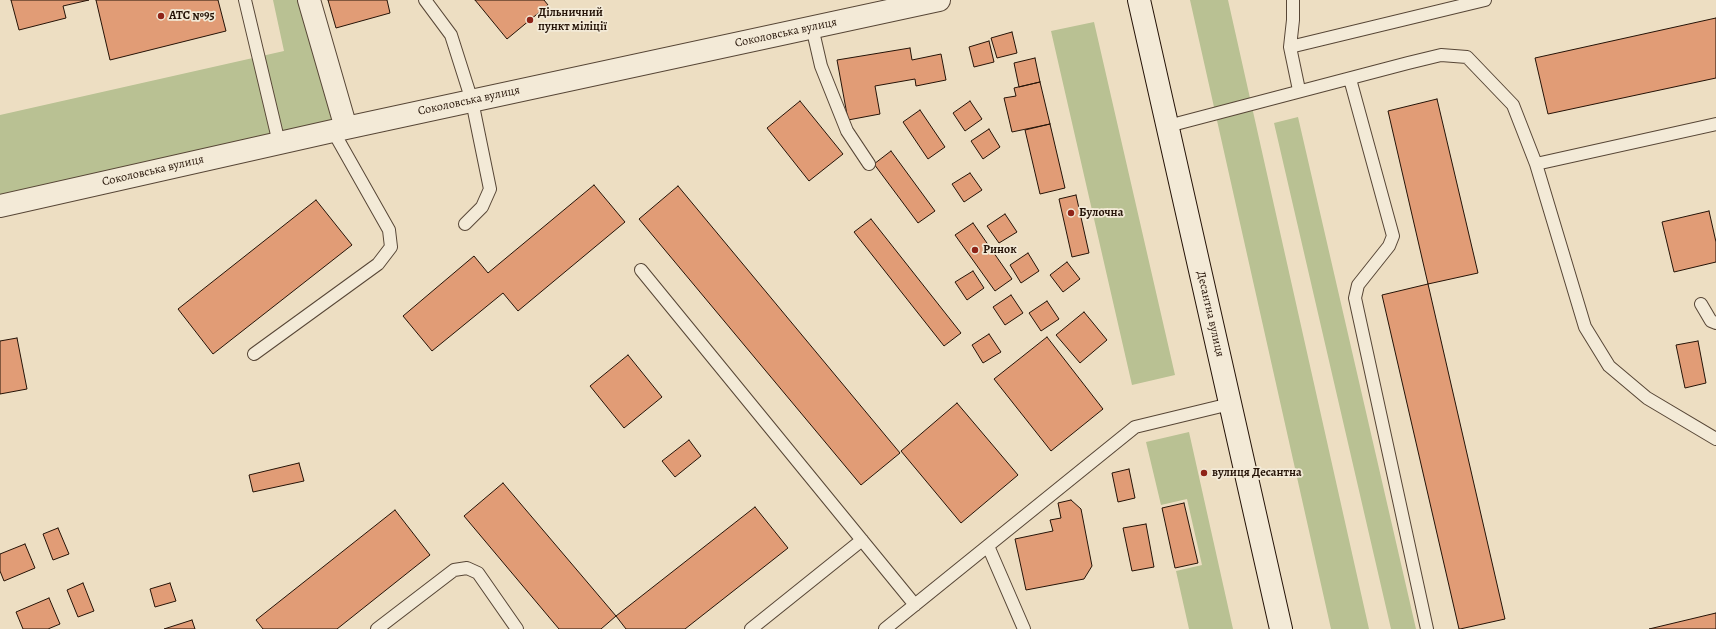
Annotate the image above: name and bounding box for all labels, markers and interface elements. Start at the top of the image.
place label: Дільничний пункт міліції [538,6,607,34]
place label: АТС №95 [169,9,215,23]
marker: АТС №95 [156,11,166,21]
marker: Дільничний пункт міліції [525,15,535,25]
street label: Соколовська вулиця [734,15,838,51]
street label: Соколовська вулиця [417,83,521,119]
street label: Соколовська вулиця [101,152,205,190]
place label: Булочна [1079,206,1123,220]
marker: Булочна [1066,208,1076,218]
place label: Ринок [983,243,1017,257]
marker: Ринок [970,245,980,255]
street label: Десантна вулиця [1193,270,1227,358]
place label: вулиця Десантна [1212,466,1302,480]
marker: вулиця Десантна [1199,468,1209,478]

